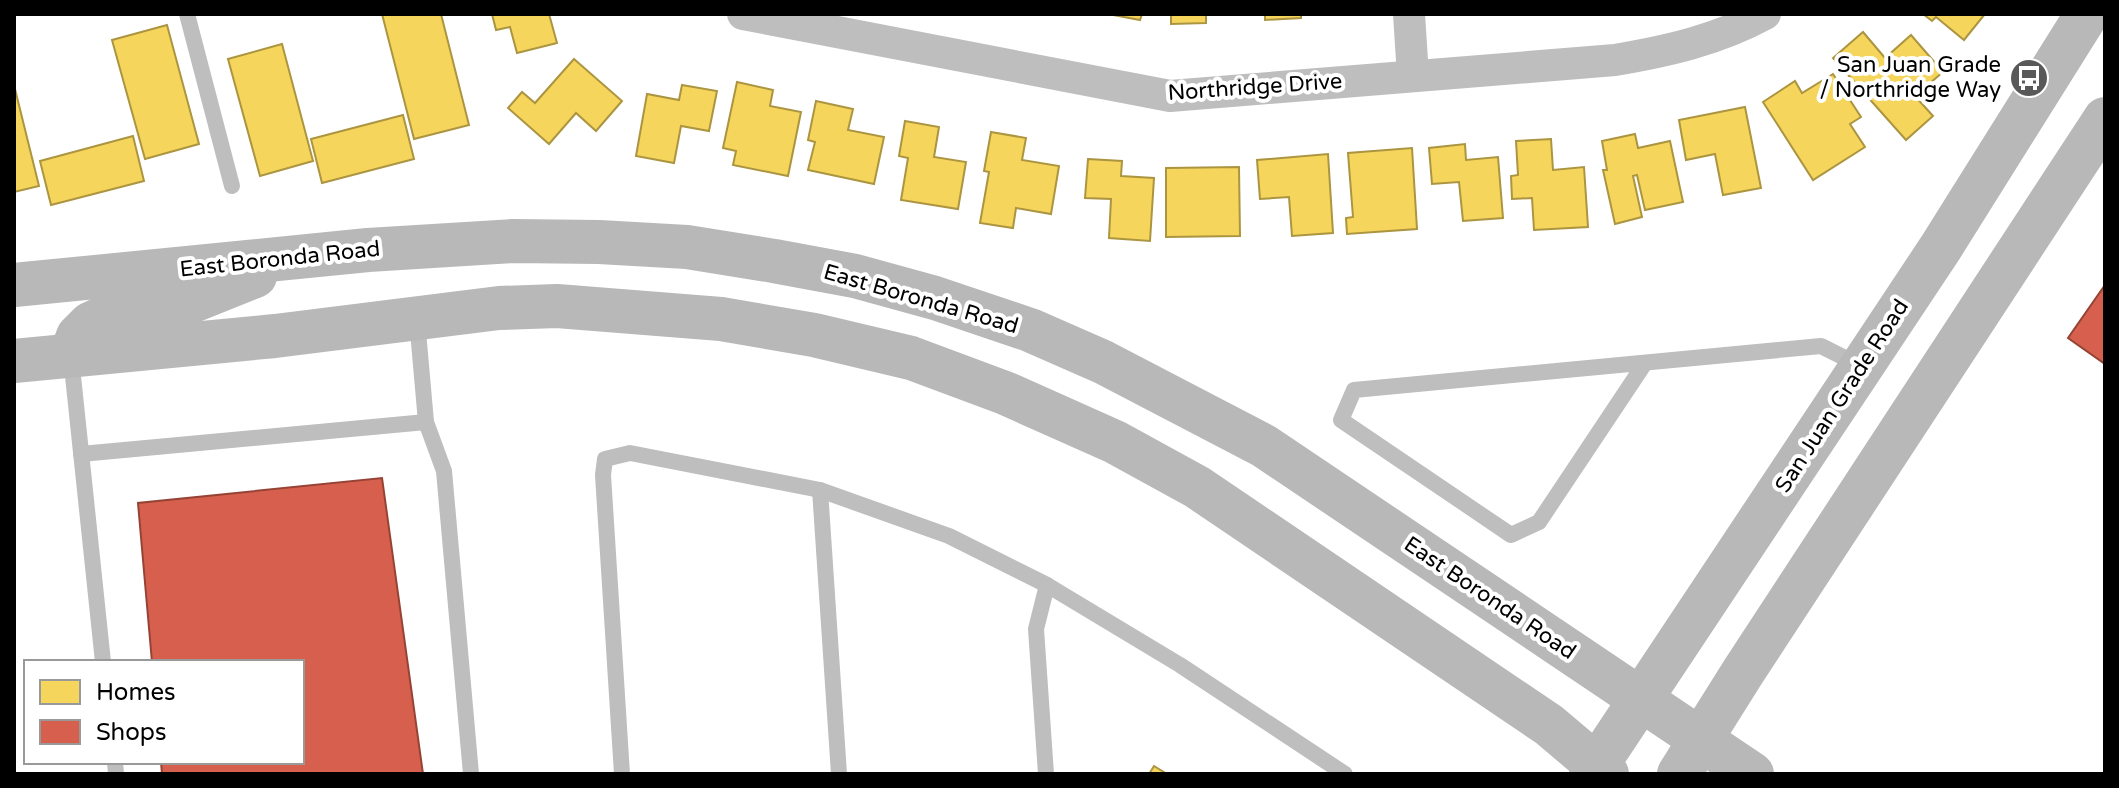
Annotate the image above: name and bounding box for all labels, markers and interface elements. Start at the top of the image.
place label: San Juan Grade / Northridge Way [1819,52,2001,103]
bus stop icon: San Juan Grade / Northridge Way [2008,57,2050,99]
street label: Northridge Drive [1167,68,1343,106]
street label: East Boronda Road [178,236,382,282]
street label: East Boronda Road [821,259,1021,339]
street label: San Juan Grade Road [1770,295,1914,497]
street label: East Boronda Road [1399,531,1581,665]
legend [24,660,304,764]
text: Homes [96,678,176,707]
text: Shops [96,718,166,747]

